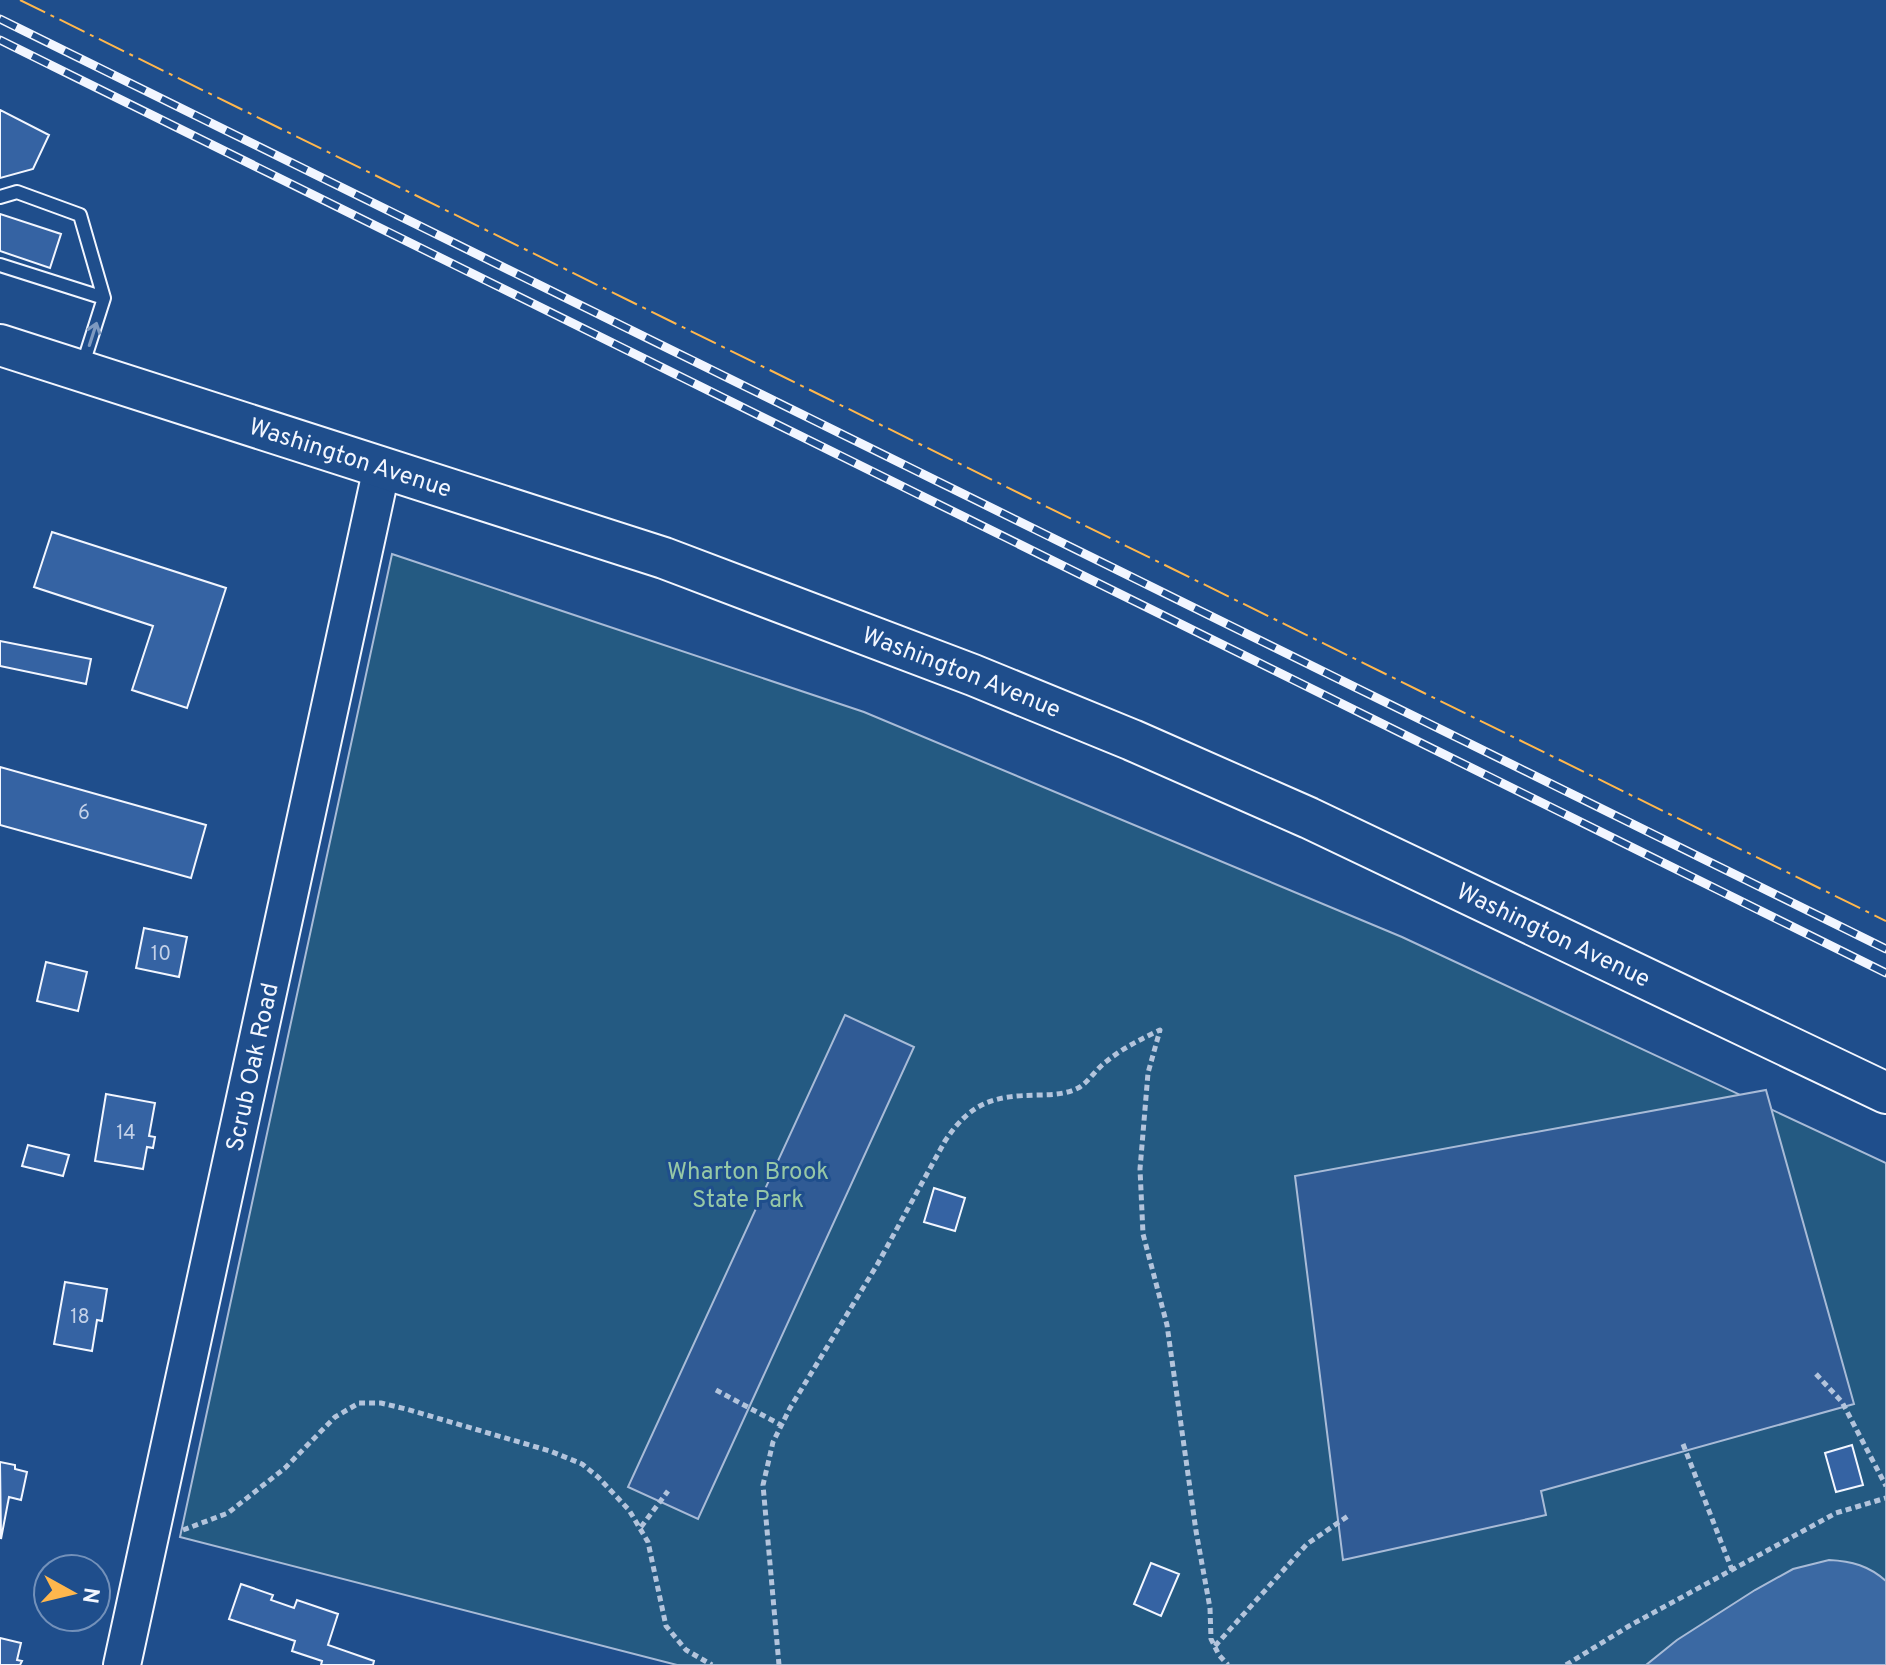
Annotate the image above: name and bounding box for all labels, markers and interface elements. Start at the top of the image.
one-way arrow [86,321,101,346]
street label: Washington Avenue [245,413,455,506]
street label: Washington Avenue [857,621,1065,726]
house number: 6 [78,801,90,827]
street label: Washington Avenue [1451,877,1655,995]
house number: 10 [151,942,171,968]
street label: Scrub Oak Road [221,980,287,1154]
house number: 14 [116,1121,136,1147]
park label: Wharton Brook State Park [667,1158,829,1216]
house number: 18 [70,1305,90,1331]
north arrow [32,1553,112,1633]
text: N [75,1586,104,1605]

